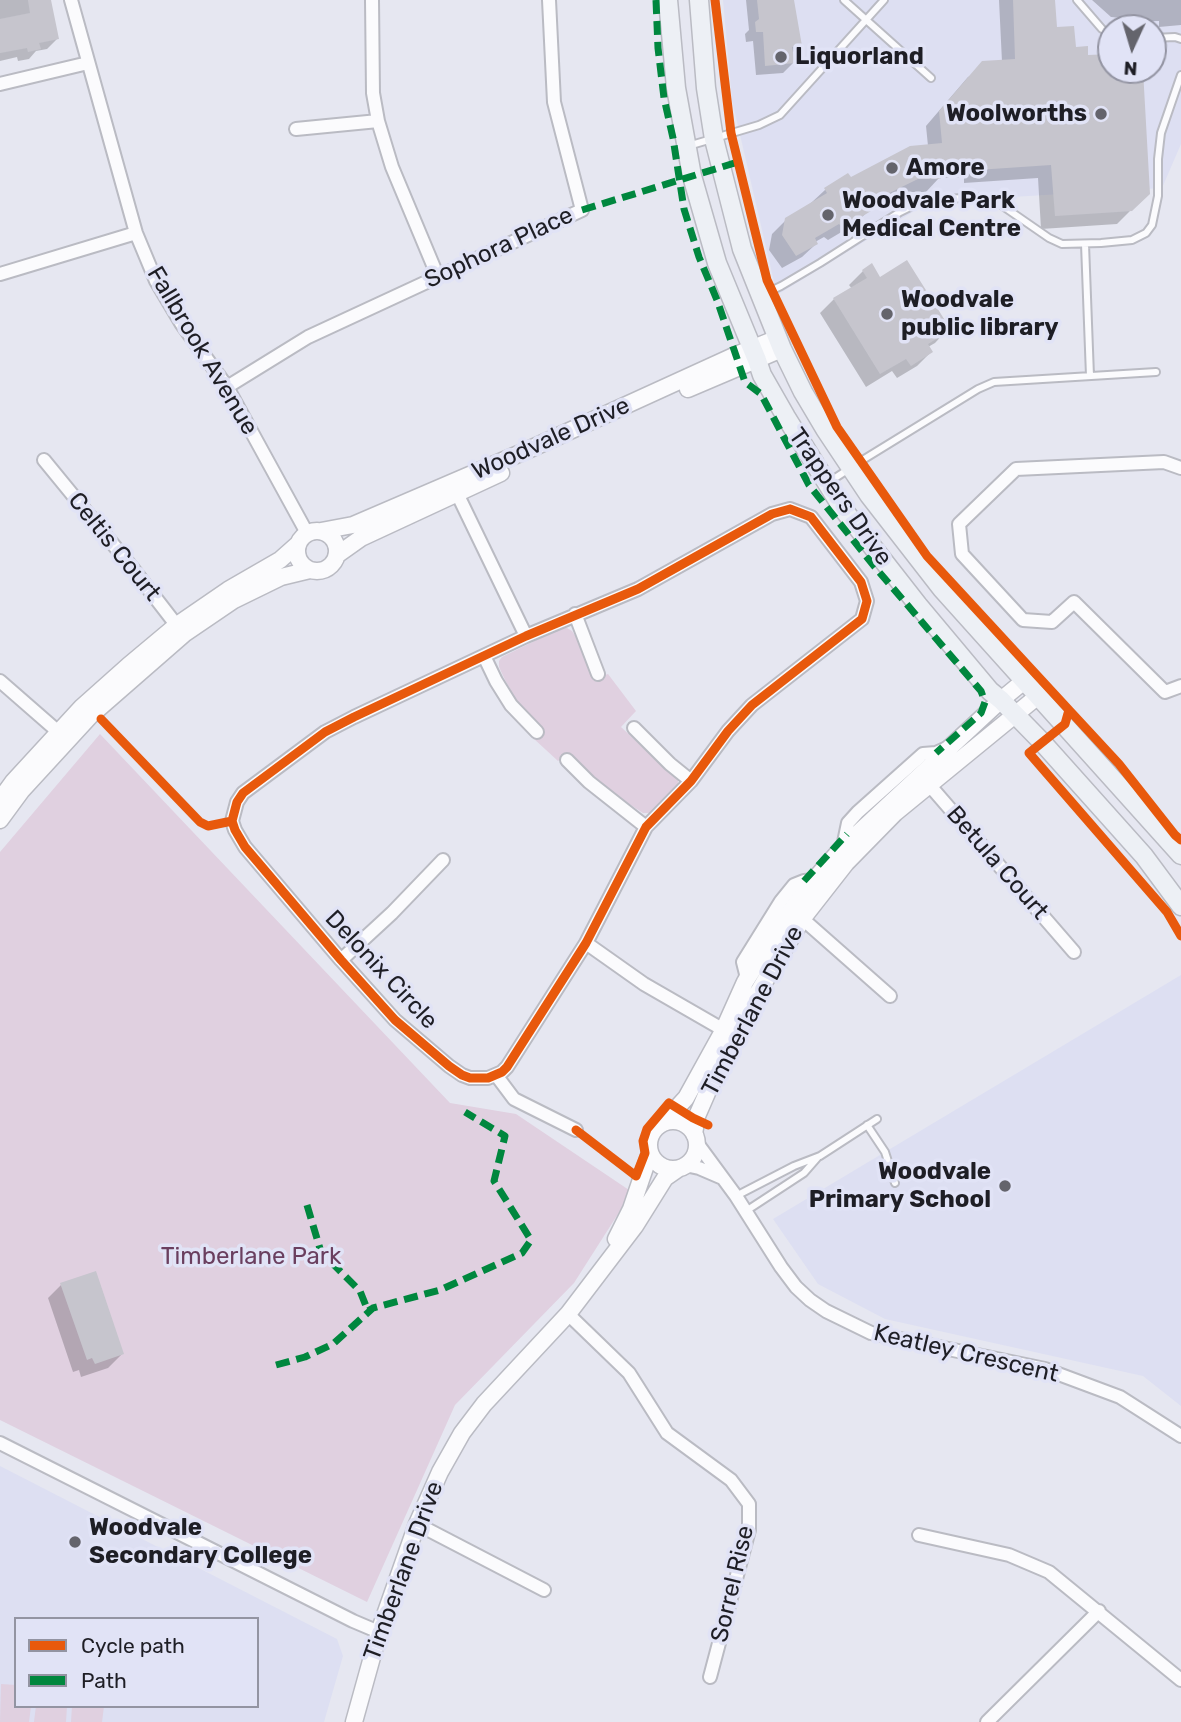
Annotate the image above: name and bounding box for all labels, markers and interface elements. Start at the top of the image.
north arrow [1097,14,1167,84]
place label: Liquorland [795,43,924,71]
marker: Liquorland [773,49,789,65]
text: N [1123,57,1138,80]
place label: Woolworths [946,100,1087,128]
marker: Woolworths [1093,106,1109,122]
place label: Amore [906,154,985,182]
marker: Amore [884,160,900,176]
place label: Woodvale Park Medical Centre [842,187,1021,243]
street label: Sophora Place [420,201,578,295]
marker: Woodvale Park Medical Centre [820,207,836,223]
street label: Fallbrook Avenue [140,262,264,440]
place label: Woodvale public library [901,286,1059,342]
marker: Woodvale public library [879,306,895,322]
street label: Woodvale Drive [468,391,634,487]
street label: Trappers Drive [782,423,898,571]
street label: Celtis Court [62,487,166,607]
street label: Betula Court [940,800,1054,926]
street label: Delonix Circle [319,905,443,1035]
street label: Timberlane Drive [696,921,810,1101]
place label: Woodvale Primary School [809,1158,991,1214]
marker: Woodvale Primary School [997,1178,1013,1194]
park label: Timberlane Park [161,1243,341,1271]
street label: Keatley Crescent [871,1319,1061,1389]
street label: Timberlane Drive [358,1478,450,1664]
place label: Woodvale Secondary College [89,1514,312,1570]
street label: Sorrel Rise [706,1523,760,1645]
marker: Woodvale Secondary College [67,1534,83,1550]
legend [14,1617,259,1708]
text: Cycle path [81,1633,185,1658]
text: Path [81,1668,127,1693]

